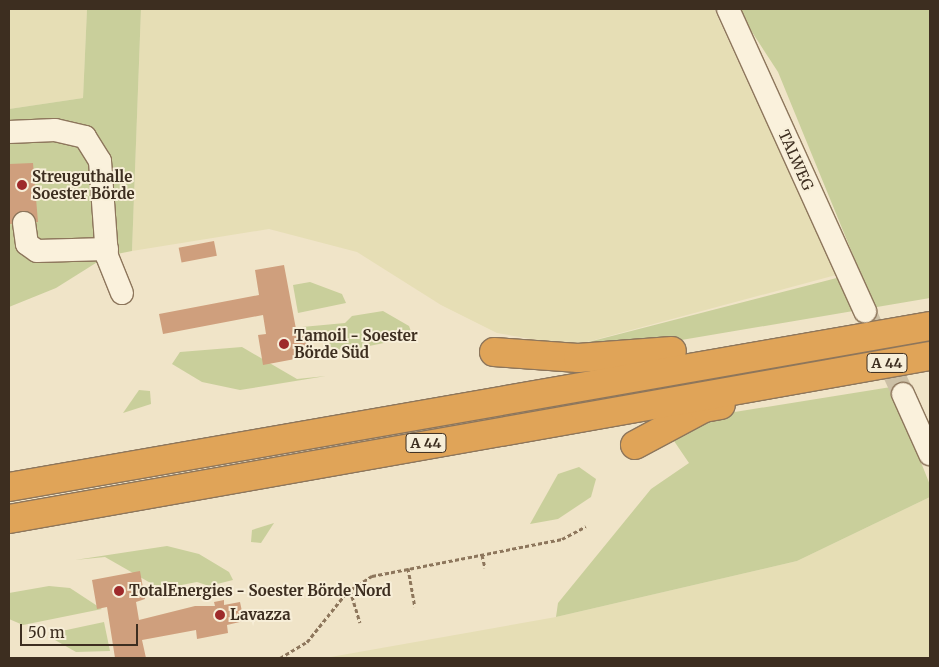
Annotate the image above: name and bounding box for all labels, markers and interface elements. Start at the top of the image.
street label: TALWEG [775,127,817,193]
place label: Streuguthalle Soester Börde [32,167,135,202]
marker: Streuguthalle Soester Börde [16,179,28,191]
place label: Tamoil - Soester Börde Süd [294,326,418,361]
marker: Tamoil - Soester Börde Süd [278,338,290,350]
road number: A 44 [866,352,908,374]
road number: A 44 [405,432,447,454]
place label: TotalEnergies - Soester Börde Nord [129,582,391,600]
marker: TotalEnergies - Soester Börde Nord [113,585,125,597]
place label: Lavazza [230,606,291,624]
marker: Lavazza [214,609,226,621]
scale bar [22,614,140,646]
text: 50 m [28,623,65,642]

